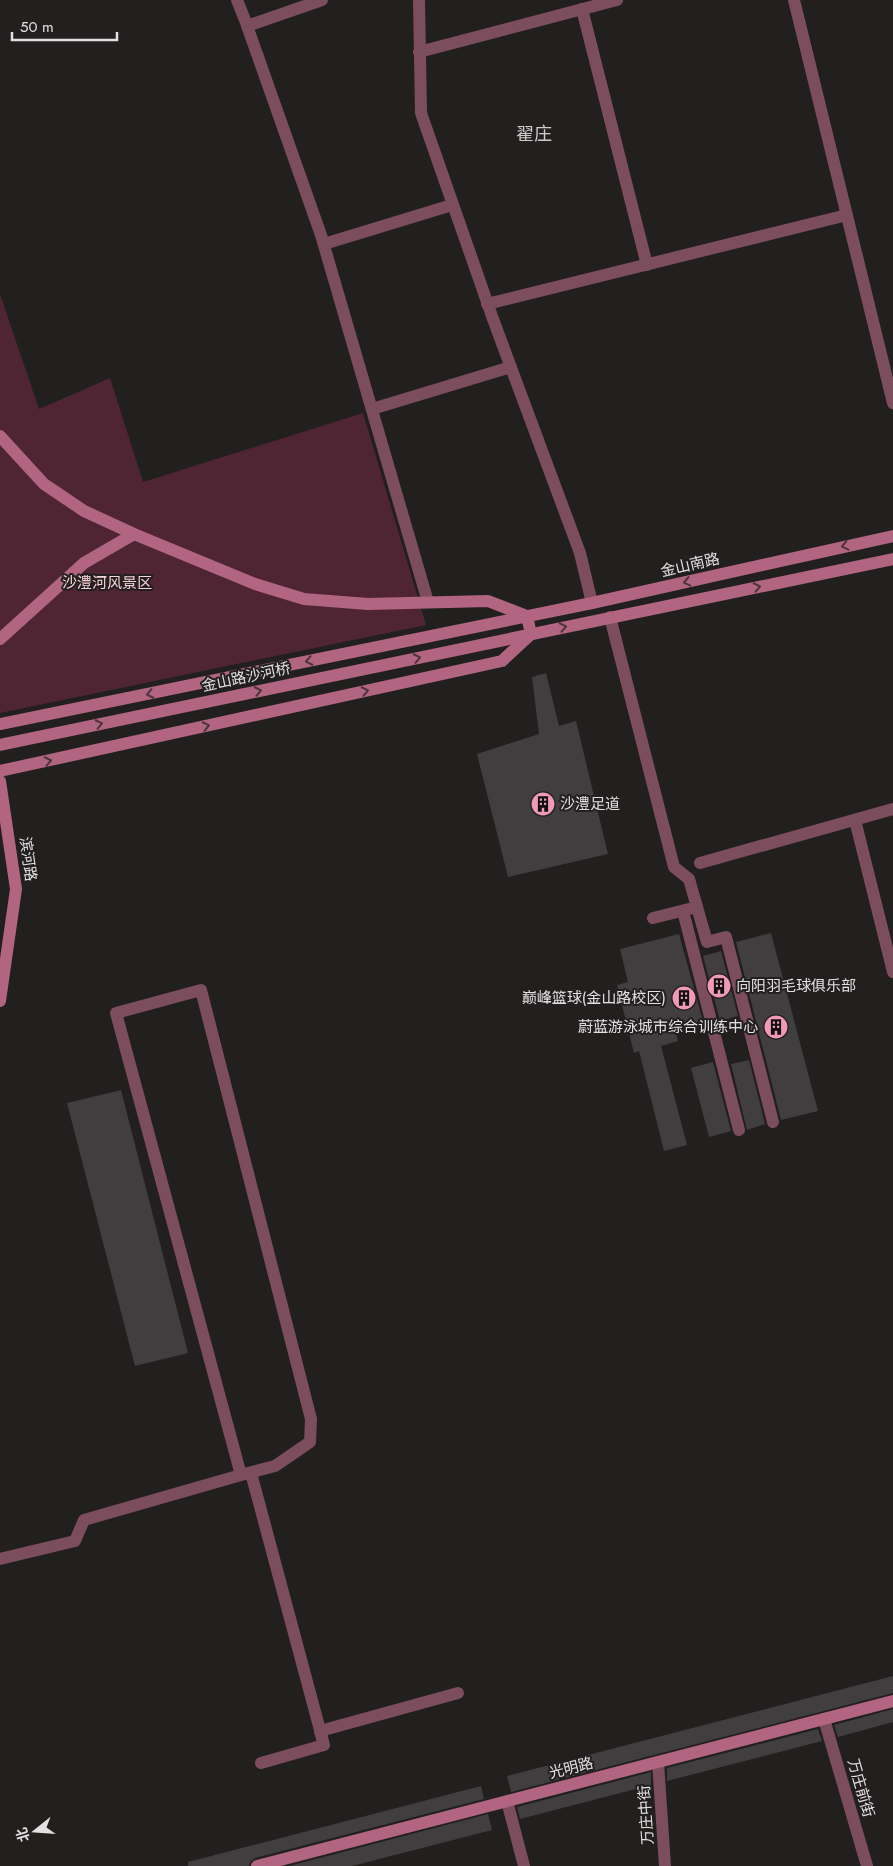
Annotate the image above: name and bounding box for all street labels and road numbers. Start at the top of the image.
street label: 金山南路 [658,548,722,582]
street label: 金山路沙河桥 [200,657,292,697]
street label: 滨河路 [14,835,42,883]
street label: 光明路 [546,1752,596,1784]
street label: 万庄前街 [842,1756,880,1820]
street label: 万庄中街 [633,1784,659,1846]

